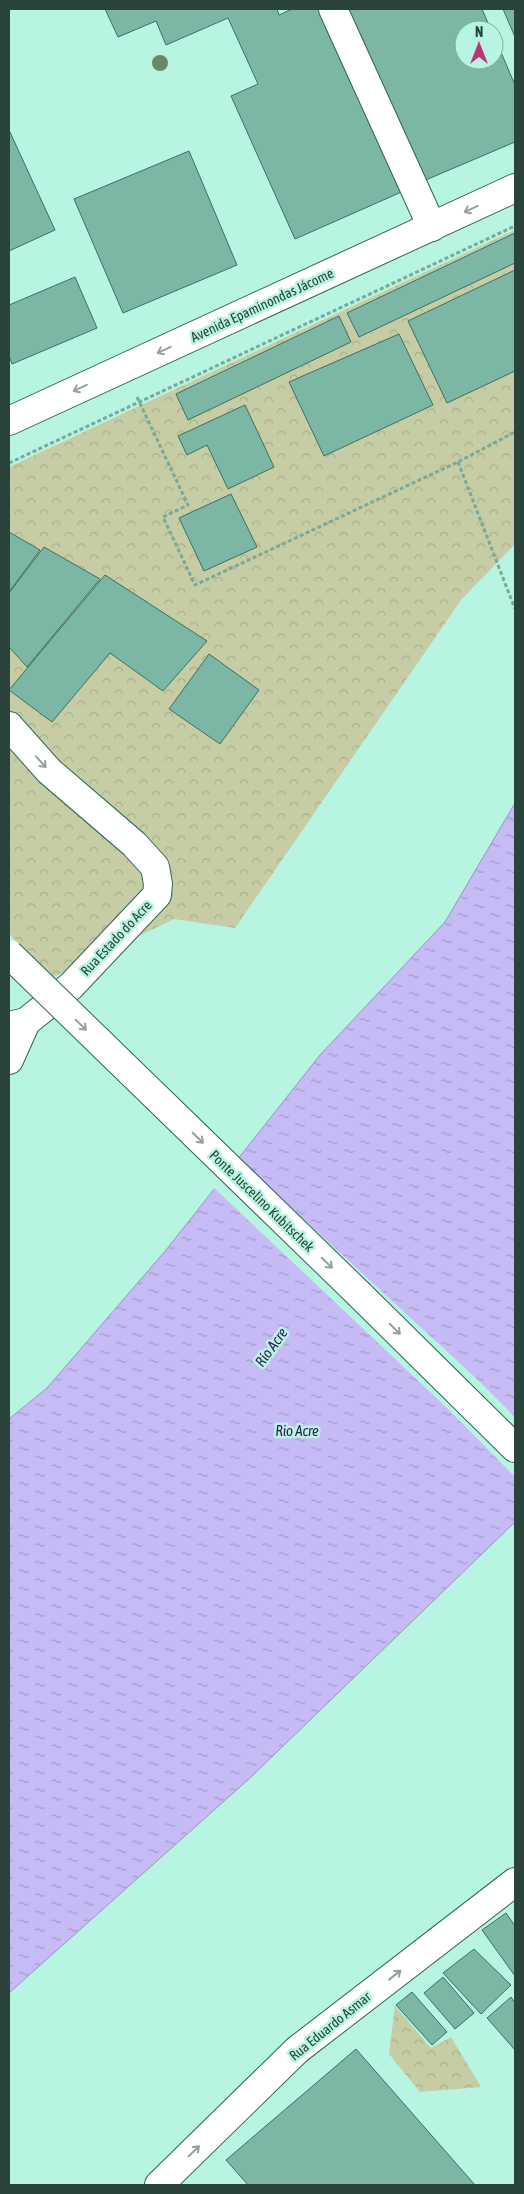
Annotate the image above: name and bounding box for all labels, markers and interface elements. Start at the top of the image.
north arrow [454,20,504,70]
text: N [475,24,483,40]
one-way arrow [464,205,479,214]
street label: Avenida Epaminondas Jácome [188,265,336,345]
one-way arrow [157,345,172,355]
one-way arrow [73,384,88,394]
one-way arrow [35,756,47,769]
street label: Rua Estado do Acre [77,897,155,979]
one-way arrow [75,1019,88,1031]
one-way arrow [192,1132,204,1144]
street label: Ponte Juscelino Kubitschek [206,1147,318,1255]
one-way arrow [321,1257,333,1269]
one-way arrow [388,1323,401,1335]
water label: Río Acre [251,1324,291,1370]
water label: Rio Acre [275,1422,319,1439]
one-way arrow [388,1969,401,1980]
street label: Rua Eduardo Asmar [286,1988,375,2064]
one-way arrow [188,2145,200,2157]

